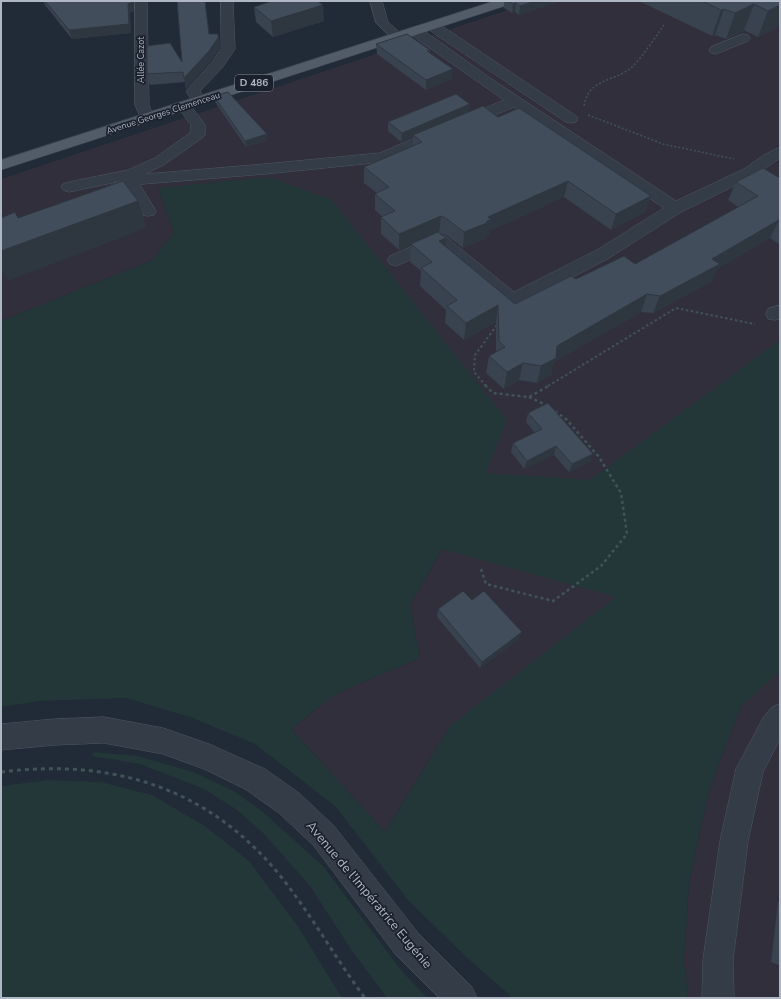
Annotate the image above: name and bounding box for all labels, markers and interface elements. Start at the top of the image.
street label: Allée Cazot [135,36,147,83]
road number: D 486 [235,75,273,91]
street label: Avenue Georges Clemenceau [105,89,221,137]
street label: Avenue de l'Impératrice Eugénie [302,818,436,973]

